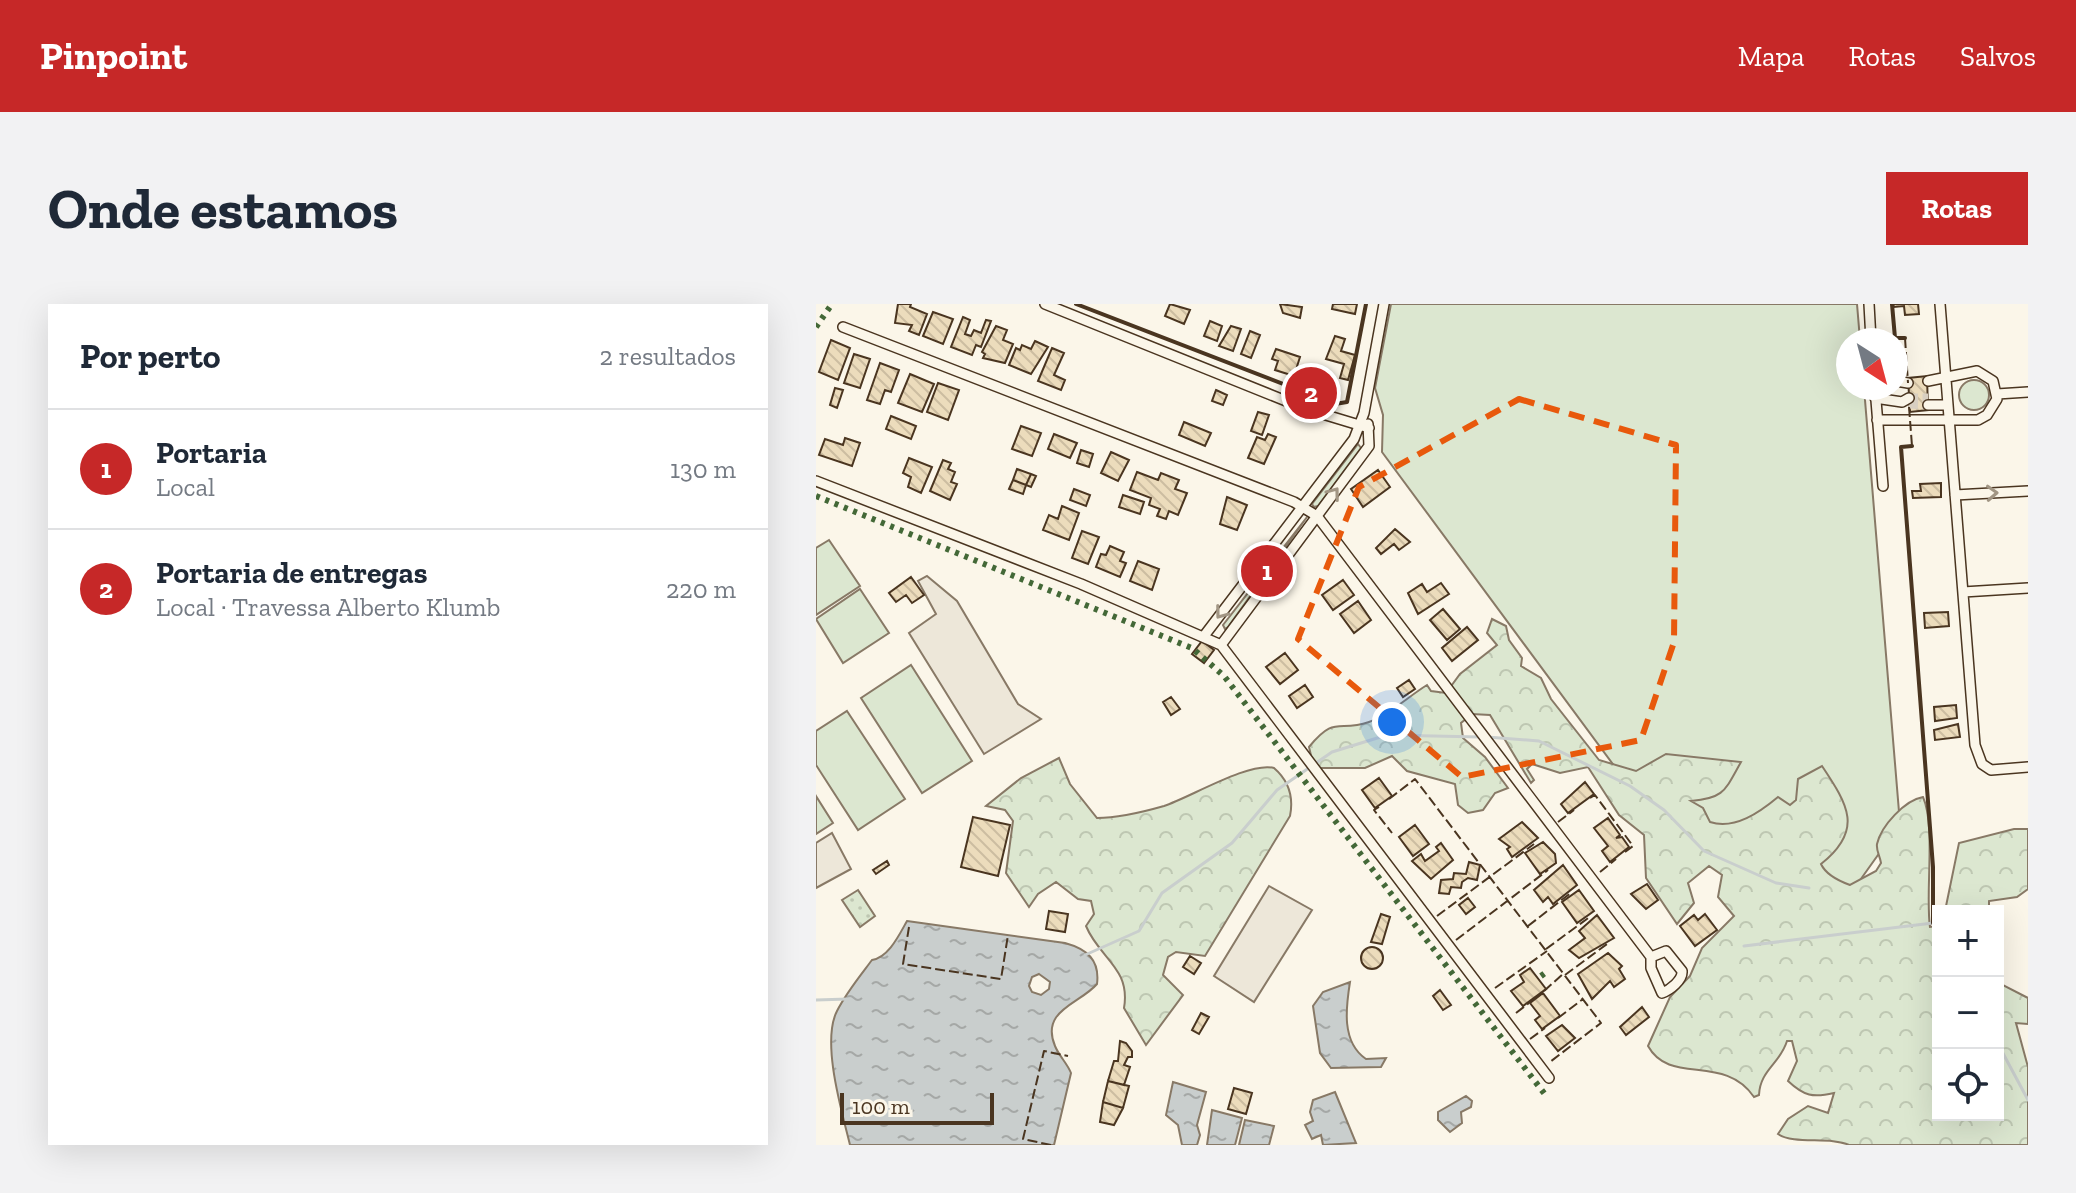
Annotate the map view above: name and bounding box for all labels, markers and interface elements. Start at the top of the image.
text: Pinpoint [40,33,187,79]
text: Mapa [1738,40,1805,73]
text: Rotas [1849,40,1916,73]
text: Salvos [1960,40,2036,73]
button: Rotas [1886,172,2028,245]
text: Onde estamos [48,175,398,242]
north arrow [1836,328,1908,400]
text: Por perto [80,336,220,377]
text: 2 resultados [599,340,736,372]
pin: 2 [1285,363,1337,423]
text: Portaria [156,435,267,471]
text: 1 [101,453,111,485]
text: 130 m [670,453,736,485]
text: Local [156,471,215,503]
one-way arrow [1986,485,1999,502]
one-way arrow [1325,487,1339,502]
pin: 1 [1241,541,1293,601]
text: Portaria de entregas [156,555,428,591]
text: 2 [99,573,113,605]
text: 220 m [666,573,736,605]
text: Local · Travessa Alberto Klumb [156,591,500,623]
one-way arrow [1217,604,1231,618]
your location [1372,702,1412,742]
map controls [1932,905,2004,1121]
button: + [1932,905,2004,977]
button: − [1932,977,2004,1049]
button: locate [1932,1049,2004,1121]
scale bar [840,1089,994,1125]
text: 100 m [852,1093,910,1120]

